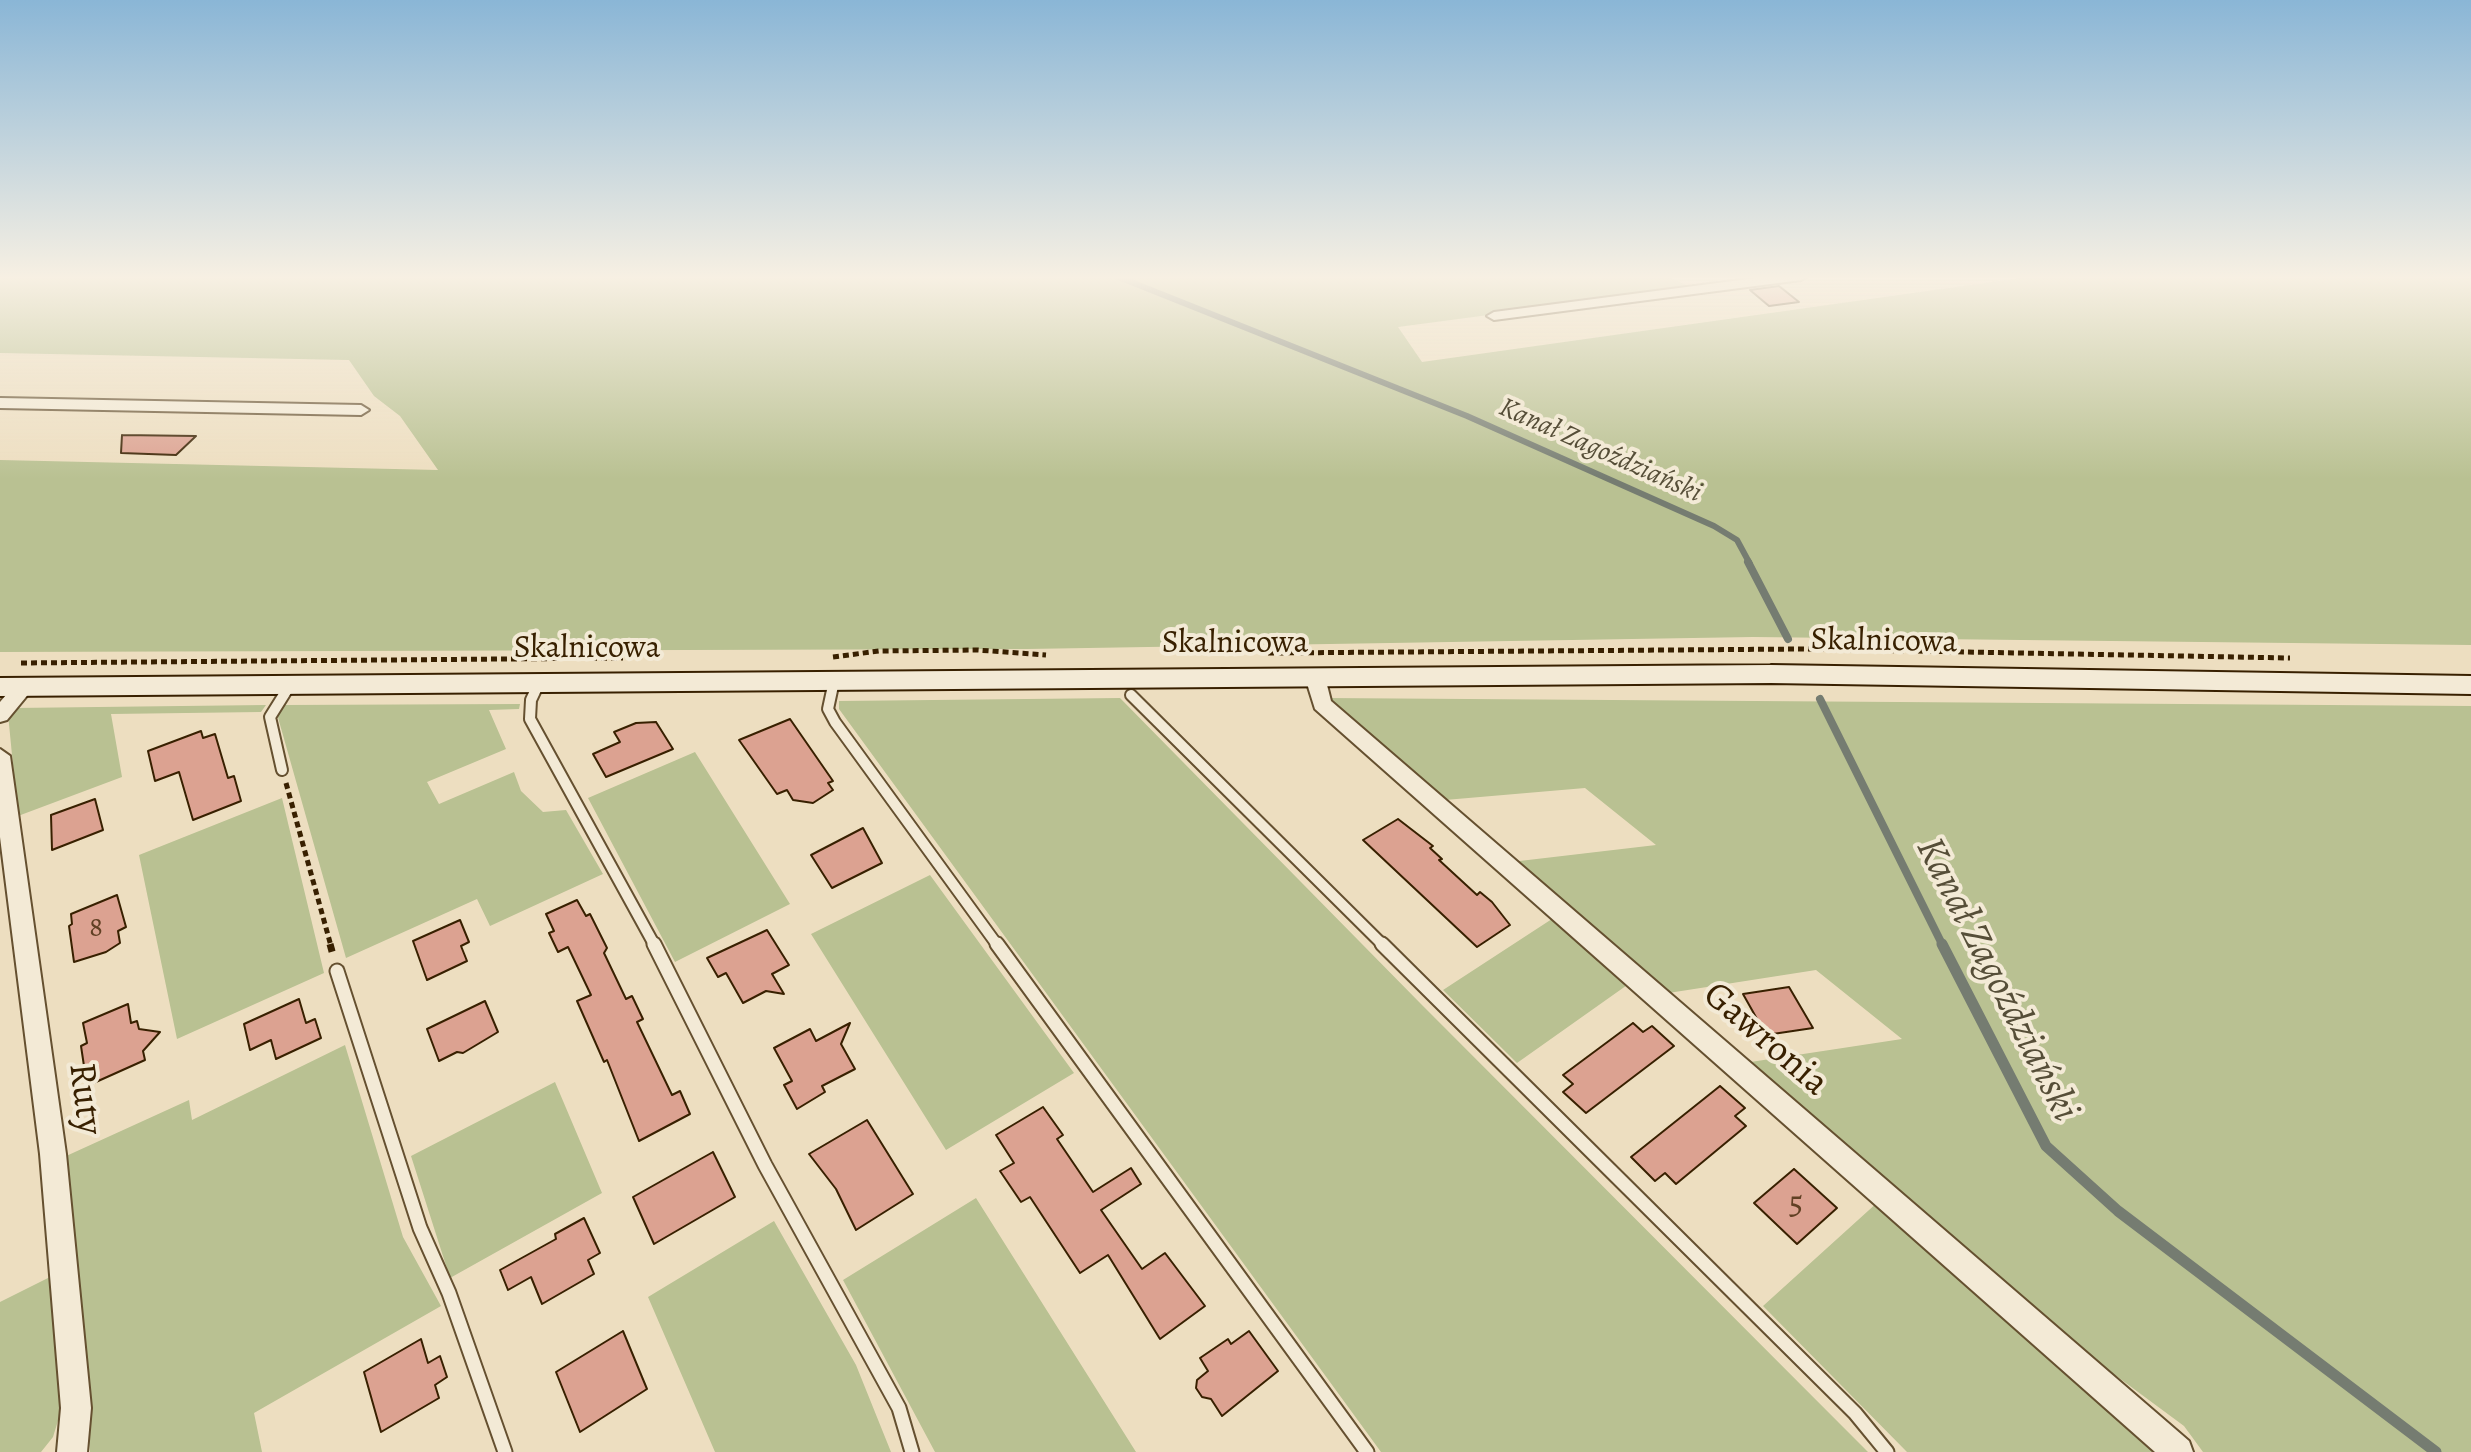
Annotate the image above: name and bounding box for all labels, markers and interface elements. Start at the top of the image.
water label: Kanał Zagoździański [1493,391,1707,511]
street label: Skalnicowa [1810,622,1958,662]
street label: Skalnicowa [1162,625,1308,663]
street label: Skalnicowa [514,630,660,668]
water label: Kanał Zagoździański [1904,830,2088,1130]
house number: 8 [89,912,103,946]
street label: Gawronia [1693,973,1837,1107]
street label: Ruty [57,1060,111,1138]
house number: 5 [1789,1185,1803,1225]

